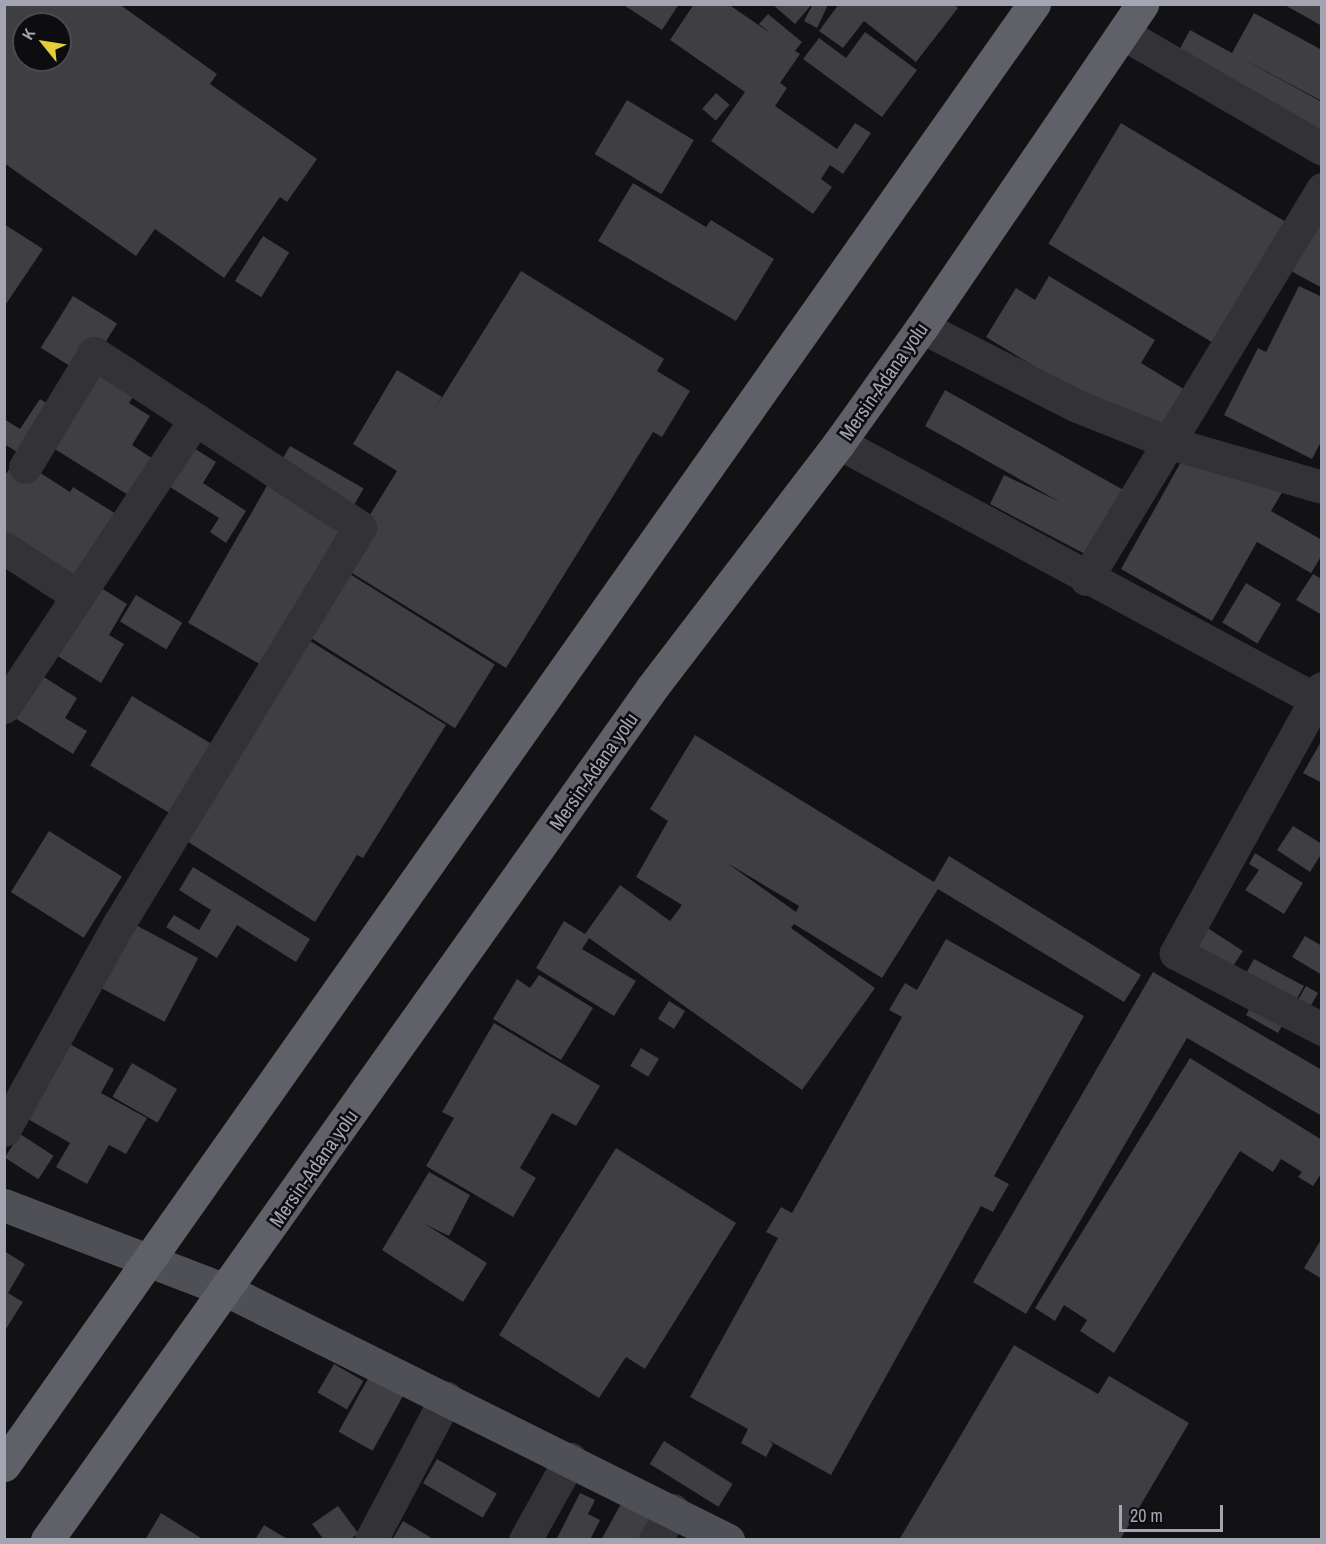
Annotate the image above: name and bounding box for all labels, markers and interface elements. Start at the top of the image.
north arrow [12,12,72,72]
text: K [16,24,40,44]
street label: Mersin-Adana yolu [834,318,932,444]
street label: Mersin-Adana yolu [544,708,642,834]
street label: Mersin-Adana yolu [264,1105,362,1231]
scale bar [1122,1493,1226,1531]
text: 20 m [1130,1503,1163,1528]

